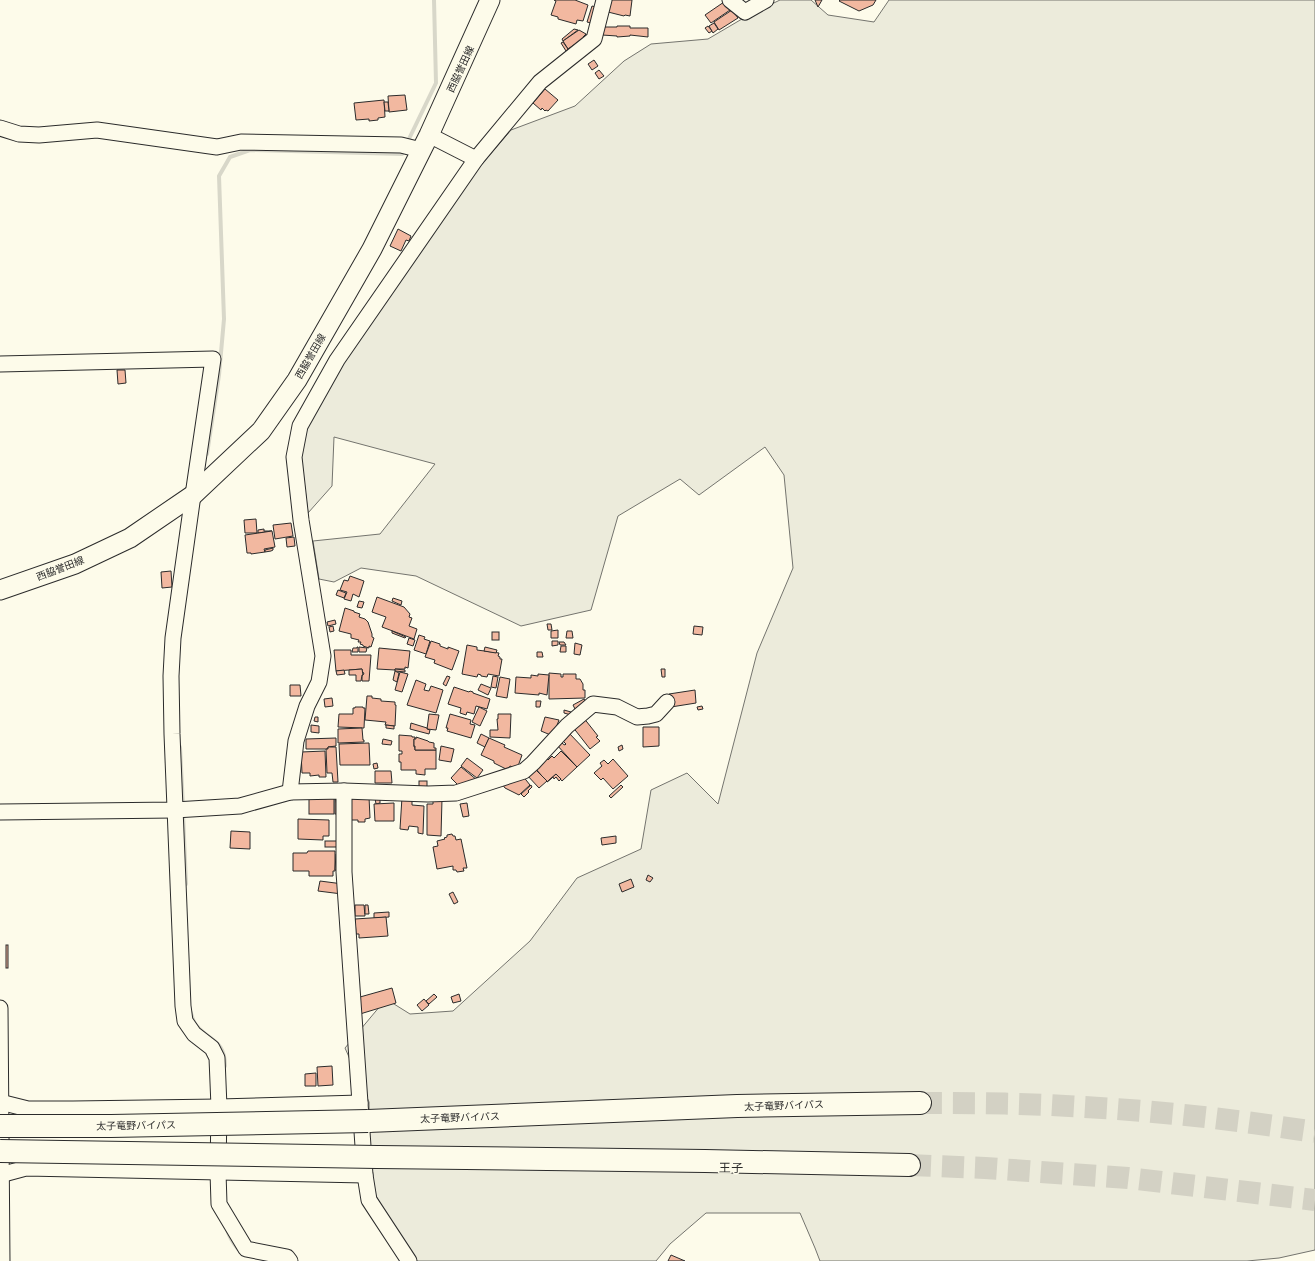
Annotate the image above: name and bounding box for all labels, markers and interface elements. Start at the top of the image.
street label: 西脇誉田線 [444,44,477,95]
street label: 西脇誉田線 [292,331,329,381]
street label: 西脇誉田線 [35,553,86,583]
street label: 太子竜野バイパス [744,1098,824,1113]
street label: 太子竜野バイパス [420,1110,500,1125]
street label: 太子竜野バイパス [96,1118,176,1133]
district label: 王子 [719,1160,743,1175]

